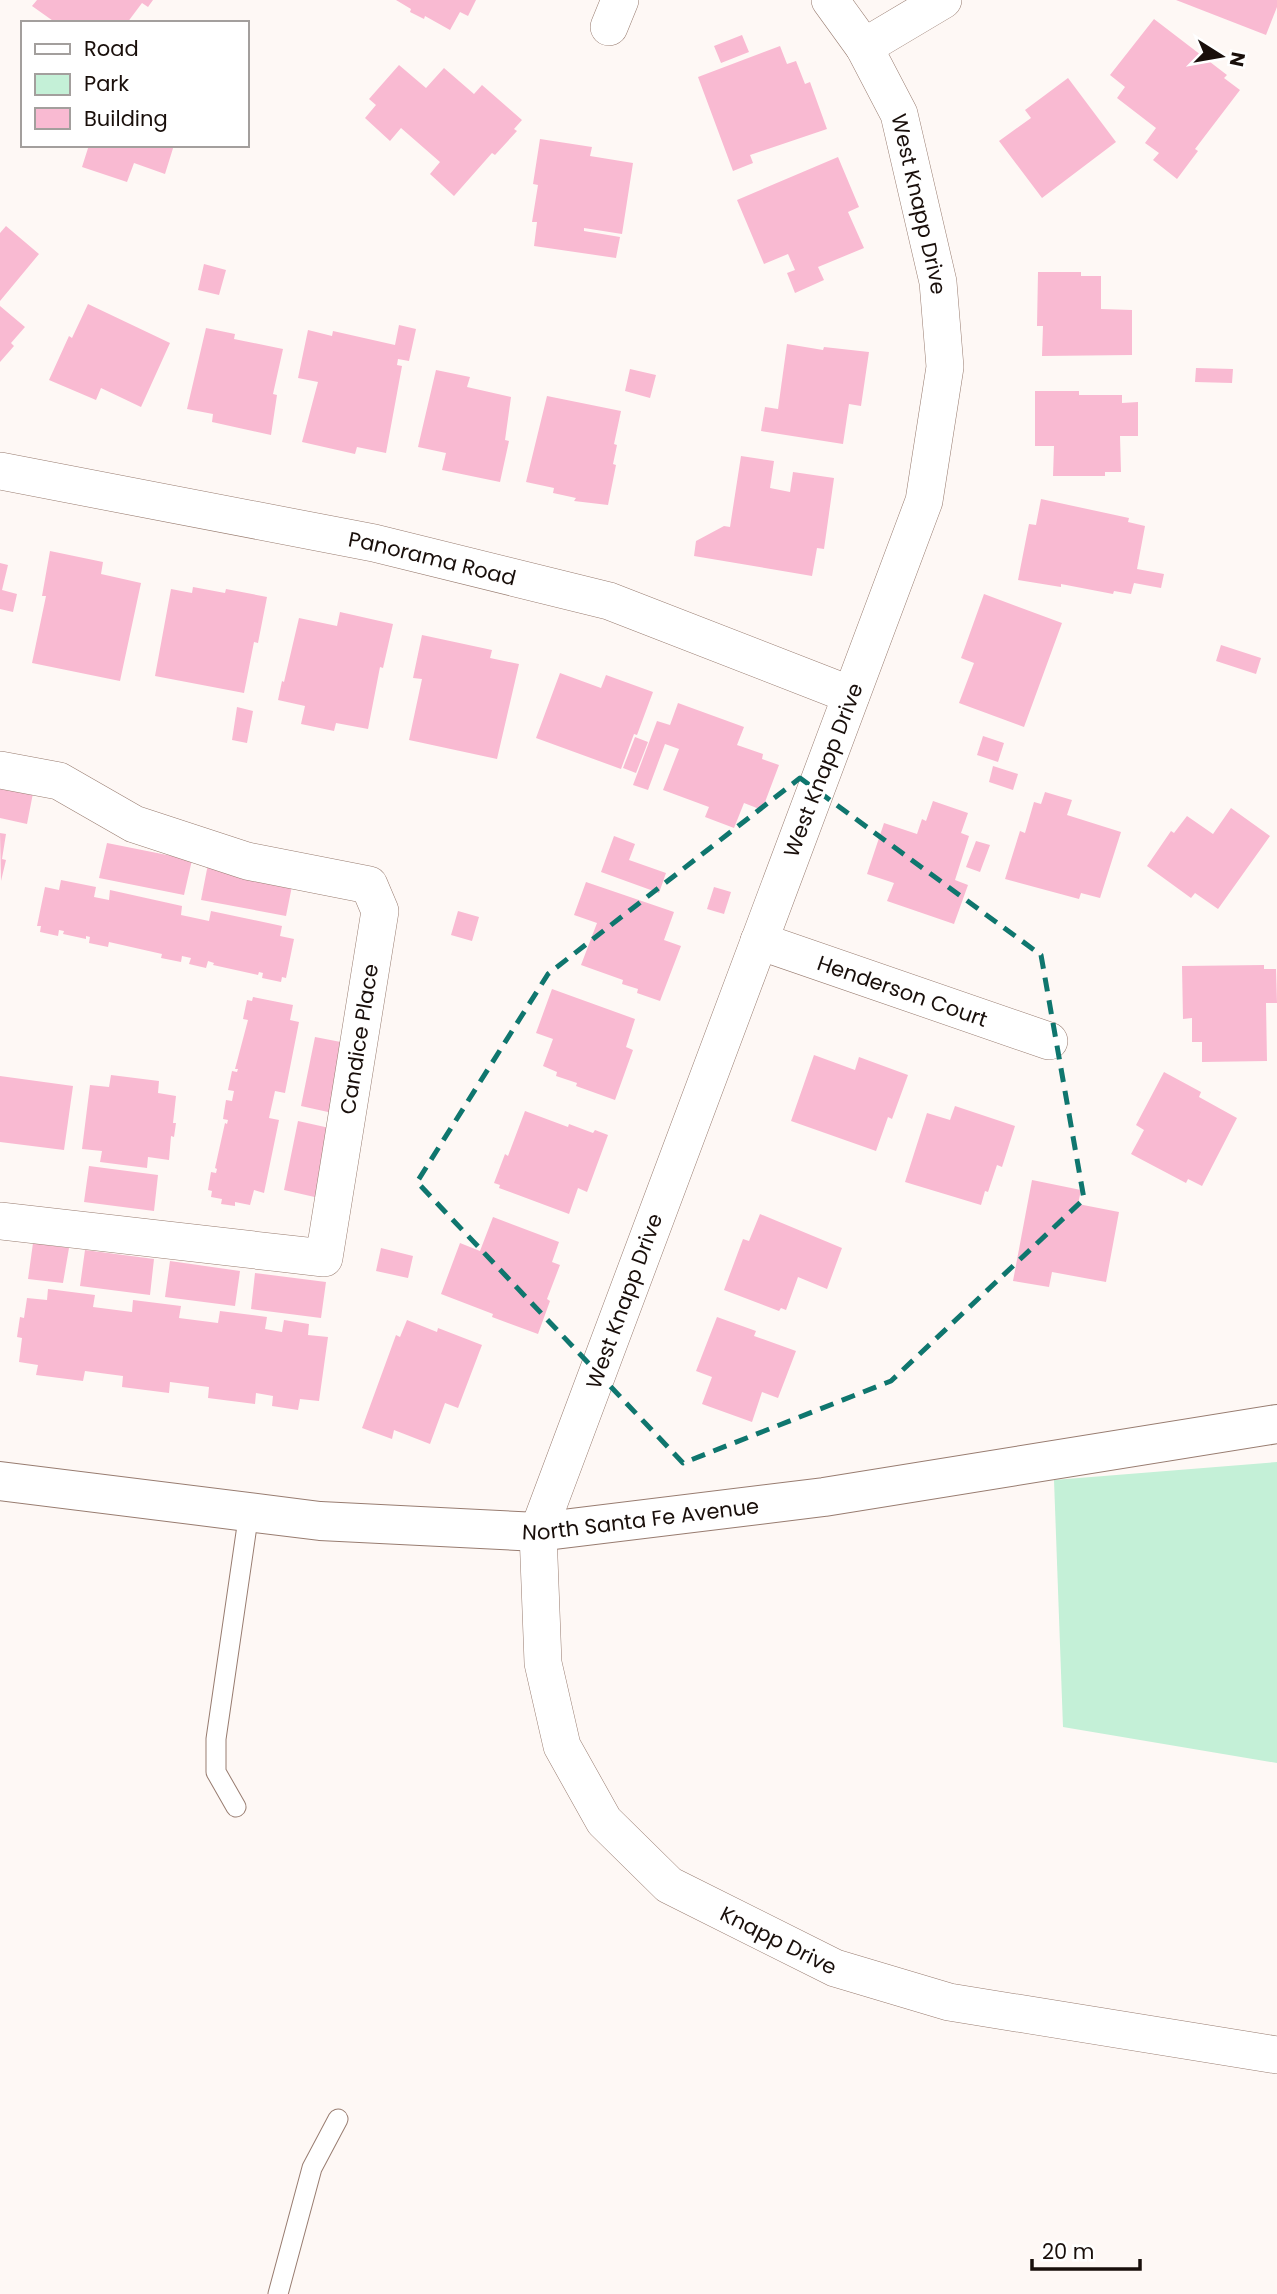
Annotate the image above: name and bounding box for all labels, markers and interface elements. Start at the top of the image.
legend [21,21,248,147]
north arrow [1186,21,1256,91]
text: Road [84,34,139,63]
text: N [1223,50,1252,69]
text: Park [84,69,129,98]
text: Building [84,104,168,133]
street label: West Knapp Drive [885,111,953,295]
street label: Panorama Road [346,524,519,592]
street label: West Knapp Drive [776,679,870,861]
street label: Henderson Court [814,948,992,1033]
street label: Candice Place [333,962,385,1116]
street label: West Knapp Drive [579,1209,669,1393]
street label: North Santa Fe Avenue [521,1491,761,1547]
street label: Knapp Drive [715,1899,842,1981]
scale bar [1032,2228,1140,2272]
text: 20 m [1042,2237,1095,2266]

